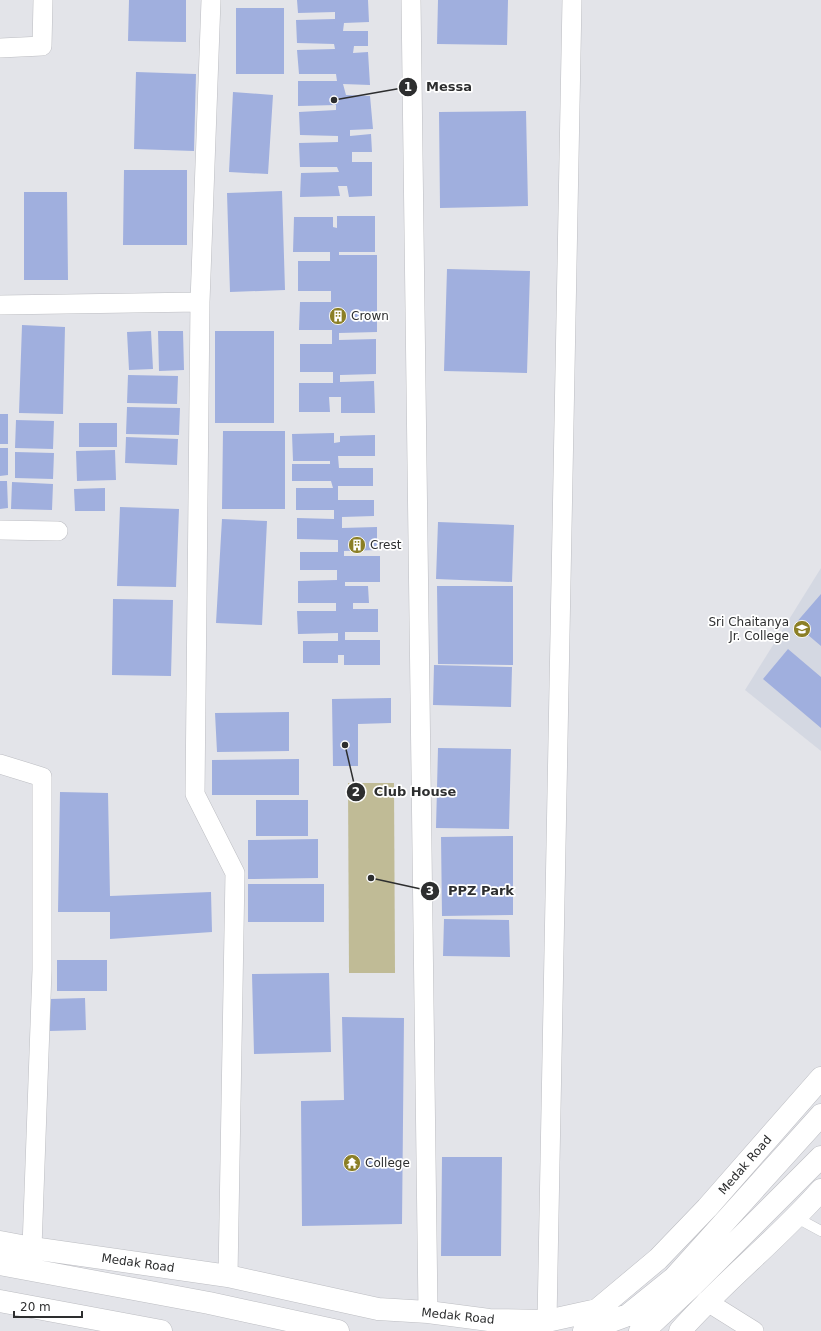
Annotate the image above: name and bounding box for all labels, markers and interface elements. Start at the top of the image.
callout: Messa [398,74,480,99]
text: Messa [426,79,472,94]
text: 1 [404,80,412,94]
building icon: Crown [328,306,348,326]
place label: Crown [351,309,389,323]
building icon: Crest [347,535,367,555]
place label: Crest [370,538,402,552]
place label: Sri Chaitanya Jr. College [709,615,789,643]
school or university icon: Sri Chaitanya Jr. College [792,619,812,639]
callout: Club House [346,779,464,804]
text: Club House [374,784,457,799]
text: 2 [352,785,360,799]
callout: PPZ Park [420,878,522,903]
text: PPZ Park [448,883,514,898]
text: 3 [426,884,434,898]
street label: Medak Road [716,1133,774,1197]
temple icon: College [342,1153,362,1173]
place label: College [365,1156,410,1170]
street label: Medak Road [101,1251,175,1275]
scale bar [14,1293,82,1319]
text: 20 m [20,1300,51,1314]
street label: Medak Road [421,1305,495,1327]

